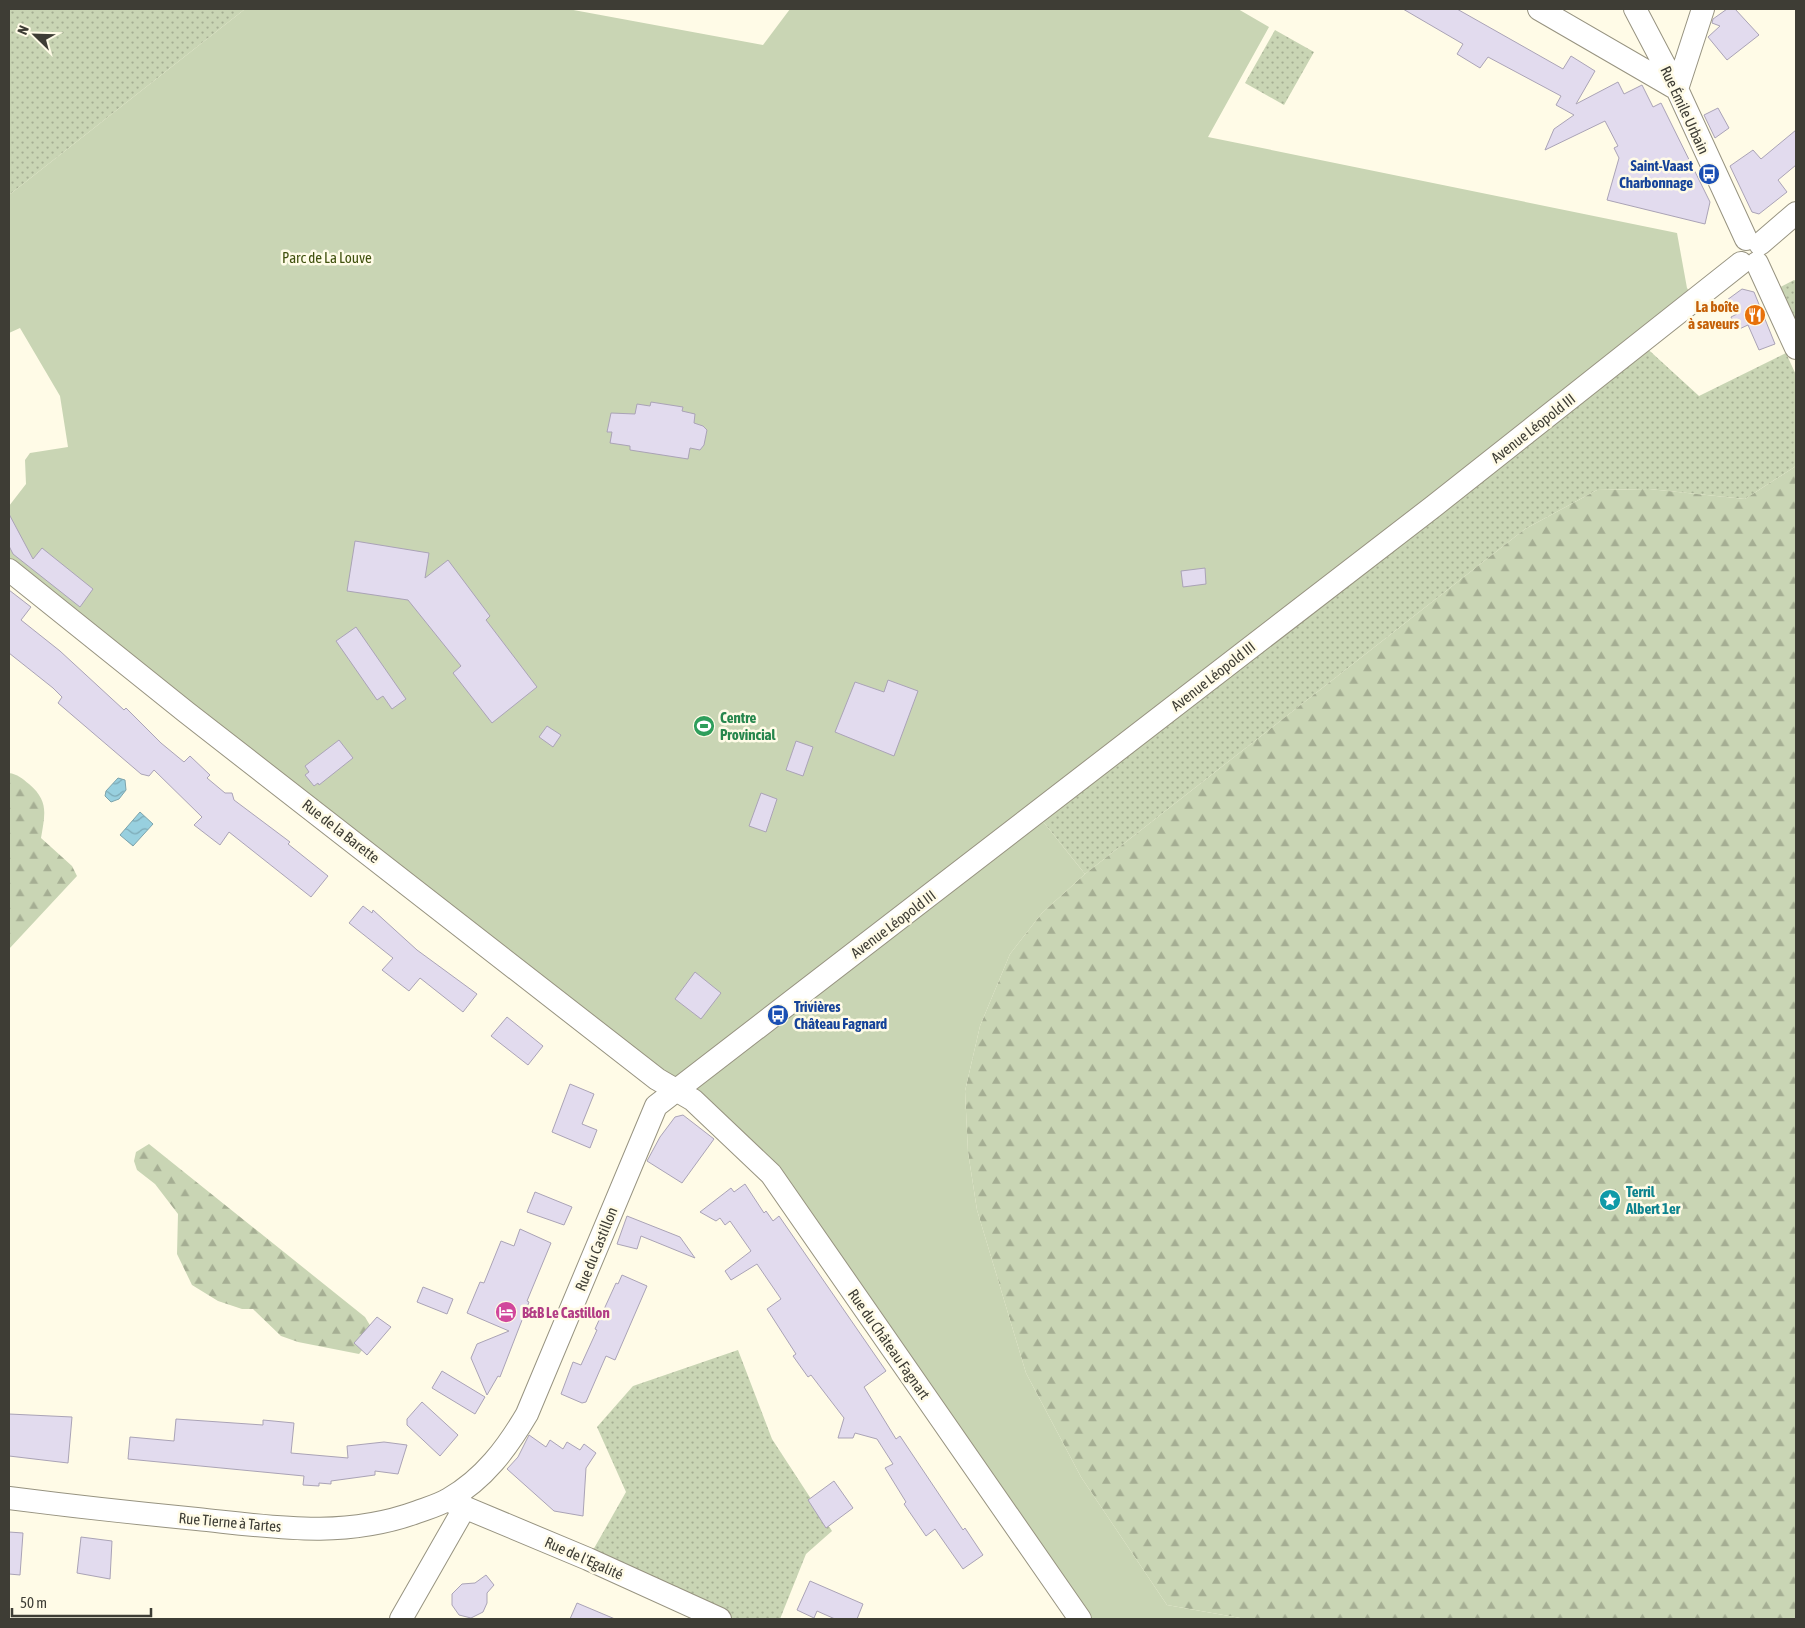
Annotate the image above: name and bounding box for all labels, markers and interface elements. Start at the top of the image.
north arrow [10,10,60,60]
text: N [14,23,32,37]
street label: Rue Émile Urbain [1657,63,1713,157]
place label: Saint-Vaast Charbonnage [1619,157,1694,191]
bus stop icon: Saint-Vaast Charbonnage [1697,162,1721,186]
park label: Parc de La Louve [282,249,372,266]
place label: La boîte à saveurs [1688,298,1740,332]
restaurant icon: La boîte à saveurs [1743,303,1767,327]
street label: Avenue Léopold III [1488,390,1578,466]
street label: Avenue Léopold III [1168,638,1258,714]
place label: Centre Provincial [720,709,777,743]
sports icon: Centre Provincial [692,714,716,738]
street label: Rue de la Barette [299,796,383,867]
street label: Avenue Léopold III [847,887,939,961]
place label: Trivières Château Fagnard [794,998,887,1032]
bus stop icon: Trivières Château Fagnard [766,1003,790,1027]
place label: Terril Albert 1er [1625,1183,1681,1217]
place icon: Terril Albert 1er [1598,1188,1622,1212]
street label: Rue du Castillon [571,1205,621,1293]
street label: Rue du Château Fagnart [845,1286,933,1402]
hotel icon: B&B Le Castillon [494,1300,518,1324]
place label: B&B Le Castillon [522,1304,610,1321]
street label: Rue Tierne à Tartes [178,1509,282,1535]
street label: Rue de l'Egalité [542,1533,626,1583]
scale bar [12,1586,151,1618]
text: 50 m [20,1594,47,1611]

